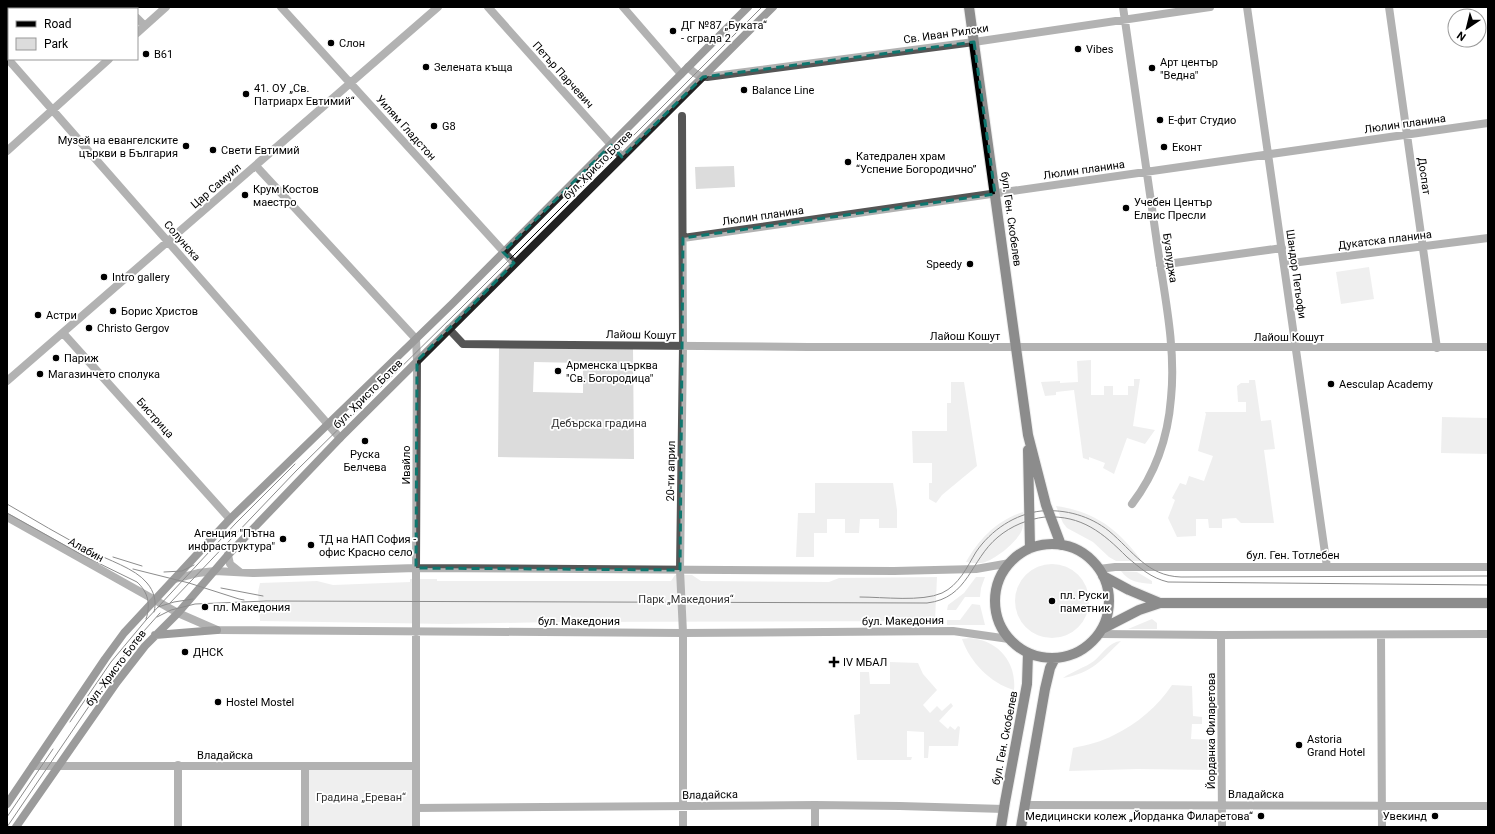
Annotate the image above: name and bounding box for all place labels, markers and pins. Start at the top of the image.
place label: ДГ №87 „Буката“ - сграда 2 [681,19,767,45]
marker: ДГ №87 „Буката“ - сграда 2 [668,26,678,36]
place label: Слон [339,37,365,50]
marker: Слон [326,38,336,48]
place label: Vibes [1086,43,1114,56]
marker: Vibes [1073,44,1083,54]
place label: B61 [154,48,173,61]
marker: B61 [141,49,151,59]
place label: Арт център "Ведна" [1160,56,1218,82]
place label: Зелената къща [434,61,513,74]
marker: Зелената къща [421,62,431,72]
marker: Арт център "Ведна" [1147,63,1157,73]
place label: 41. ОУ „Св. Патриарх Евтимий“ [254,82,355,108]
place label: Balance Line [752,84,815,97]
marker: Balance Line [739,85,749,95]
marker: 41. ОУ „Св. Патриарх Евтимий“ [241,89,251,99]
place label: Е-фит Студио [1168,114,1236,127]
marker: Е-фит Студио [1155,115,1165,125]
place label: G8 [442,120,456,133]
marker: G8 [429,121,439,131]
place label: Музей на евангелските църкви в България [58,134,178,160]
marker: Музей на евангелските църкви в България [181,141,191,151]
place label: Еконт [1172,141,1203,154]
marker: Еконт [1159,142,1169,152]
place label: Свети Евтимий [221,144,300,157]
marker: Свети Евтимий [208,145,218,155]
place label: Катедрален храм “Успение Богородично” [856,150,977,176]
marker: Катедрален храм “Успение Богородично” [843,157,853,167]
place label: Крум Костов маестро [253,183,319,209]
marker: Крум Костов маестро [240,190,250,200]
place label: Учебен Център Елвис Пресли [1134,196,1212,222]
marker: Учебен Център Елвис Пресли [1121,203,1131,213]
place label: Speedy [926,258,963,271]
marker: Speedy [965,259,975,269]
place label: Intro gallery [112,271,170,284]
marker: Intro gallery [99,272,109,282]
place label: Борис Христов [121,305,198,318]
marker: Борис Христов [108,306,118,316]
place label: Астри [46,309,77,322]
marker: Астри [33,310,43,320]
place label: Christo Gergov [97,322,170,335]
marker: Christo Gergov [84,323,94,333]
place label: Париж [64,352,99,365]
marker: Париж [51,353,61,363]
place label: Арменска църква "Св. Богородица" [566,359,658,385]
marker: Арменска църква "Св. Богородица" [553,366,563,376]
place label: Магазинчето сполука [48,368,160,381]
marker: Магазинчето сполука [35,369,45,379]
place label: Aesculap Academy [1339,378,1434,391]
marker: Aesculap Academy [1326,379,1336,389]
marker: Руска Белчева [360,436,370,446]
place label: Руска Белчева [343,448,387,474]
place label: Агенция "Пътна инфраструктура" [188,527,275,553]
place label: ТД на НАП София - офис Красно село [319,533,416,559]
marker: Агенция "Пътна инфраструктура" [278,534,288,544]
marker: ТД на НАП София - офис Красно село [306,540,316,550]
place label: пл. Руски паметник [1060,589,1110,615]
marker: пл. Руски паметник [1047,596,1057,606]
place label: пл. Македония [213,601,290,614]
marker: пл. Македония [200,602,210,612]
place label: ДНСК [193,646,224,659]
marker: ДНСК [180,647,190,657]
marker: IV МБАЛ [828,656,840,668]
place label: IV МБАЛ [843,656,887,669]
place label: Hostel Mostel [226,696,294,709]
marker: Hostel Mostel [213,697,223,707]
place label: Astoria Grand Hotel [1307,733,1365,759]
marker: Astoria Grand Hotel [1294,740,1304,750]
place label: Медицински колеж „Йорданка Филаретова“ [1025,810,1253,823]
place label: Увекинд [1383,810,1427,823]
marker: Медицински колеж „Йорданка Филаретова“ [1256,811,1266,821]
marker: Увекинд [1430,811,1440,821]

